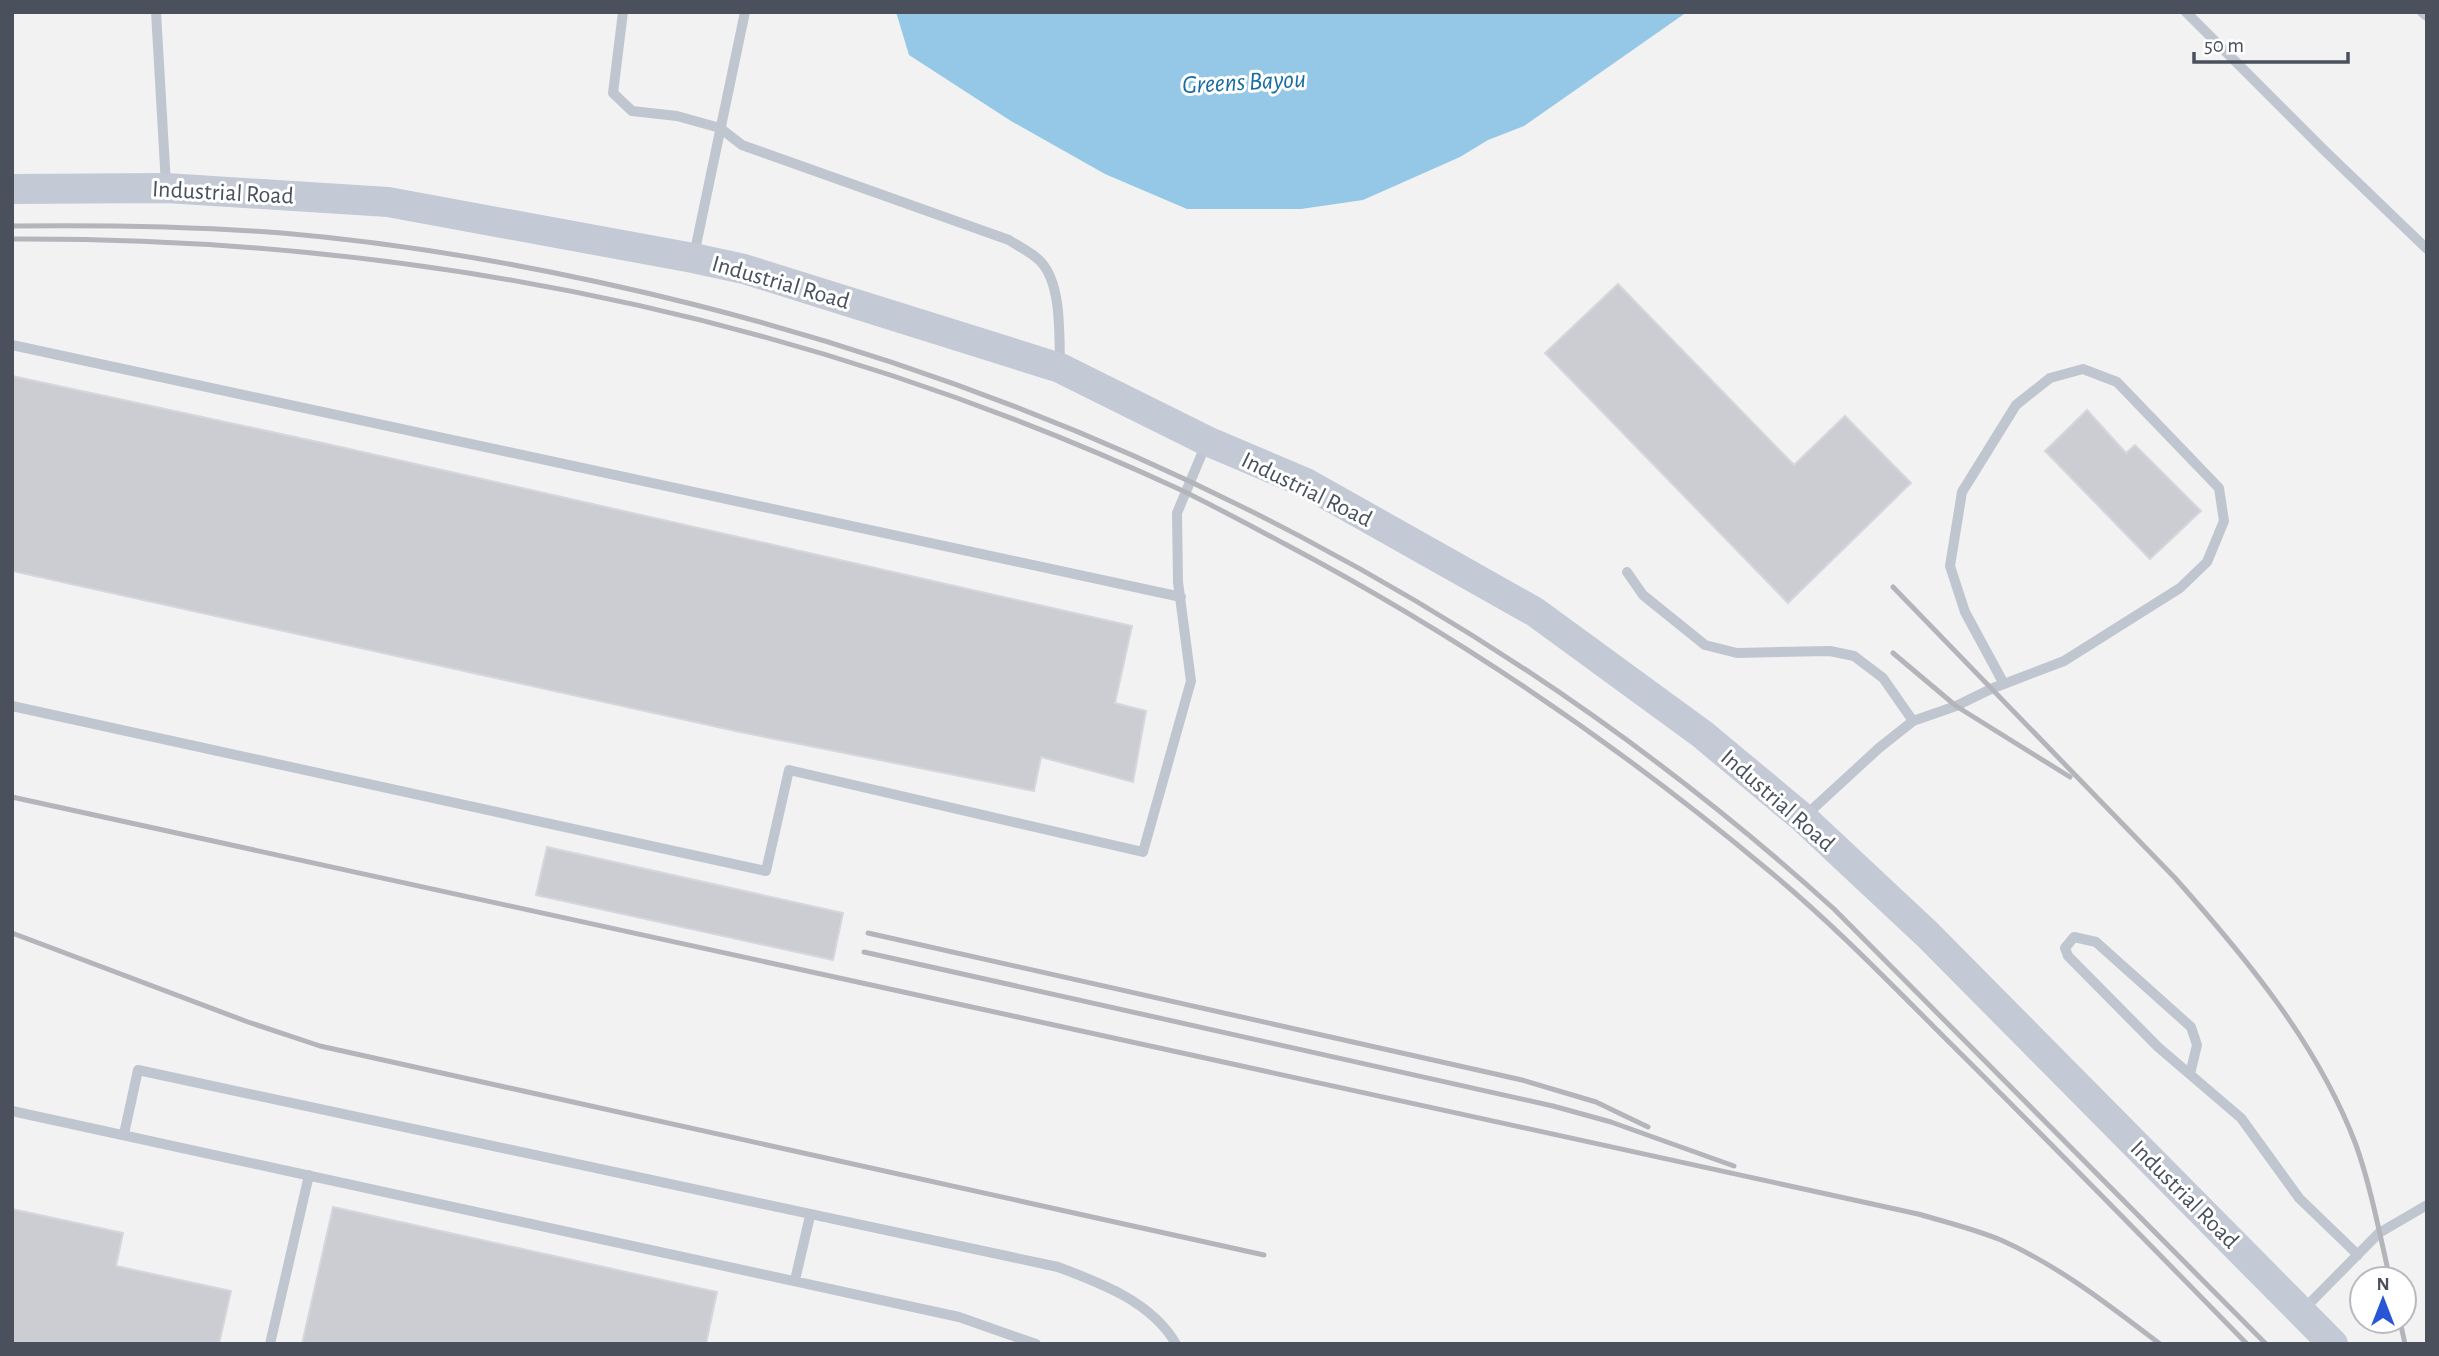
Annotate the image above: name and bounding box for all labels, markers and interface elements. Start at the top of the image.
scale bar [2194,21,2348,65]
text: 50 m [2204,35,2244,56]
water label: Greens Bayou [1181,66,1307,98]
street label: Industrial Road [151,177,295,209]
street label: Industrial Road [709,252,852,314]
street label: Industrial Road [1237,448,1376,532]
street label: Industrial Road [1716,745,1839,856]
street label: Industrial Road [2126,1136,2243,1253]
north arrow [2348,1265,2418,1335]
text: N [2376,1275,2390,1294]

